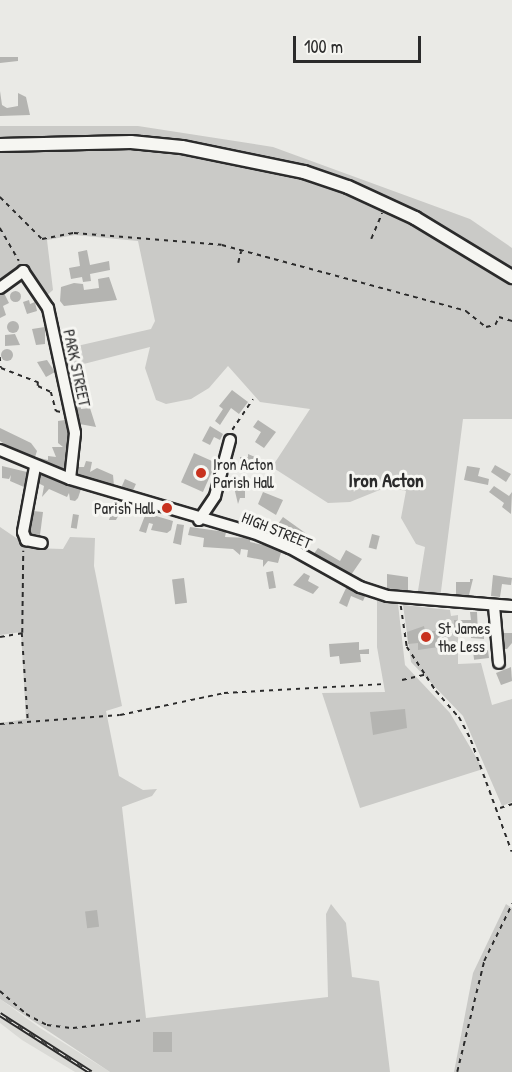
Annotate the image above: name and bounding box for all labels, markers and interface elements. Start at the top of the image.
scale bar [296,24,424,62]
text: 100 m [304,34,343,59]
street label: PARK STREET [59,328,95,408]
place label: Iron Acton Parish Hall [213,454,274,492]
marker: Iron Acton Parish Hall [194,466,208,480]
district label: Iron Acton [348,467,424,491]
place label: Parish Hall [94,498,155,518]
marker: Parish Hall [160,501,174,515]
street label: HIGH STREET [239,507,315,553]
place label: St James the Less [438,618,490,656]
marker: St James the Less [419,630,433,644]

